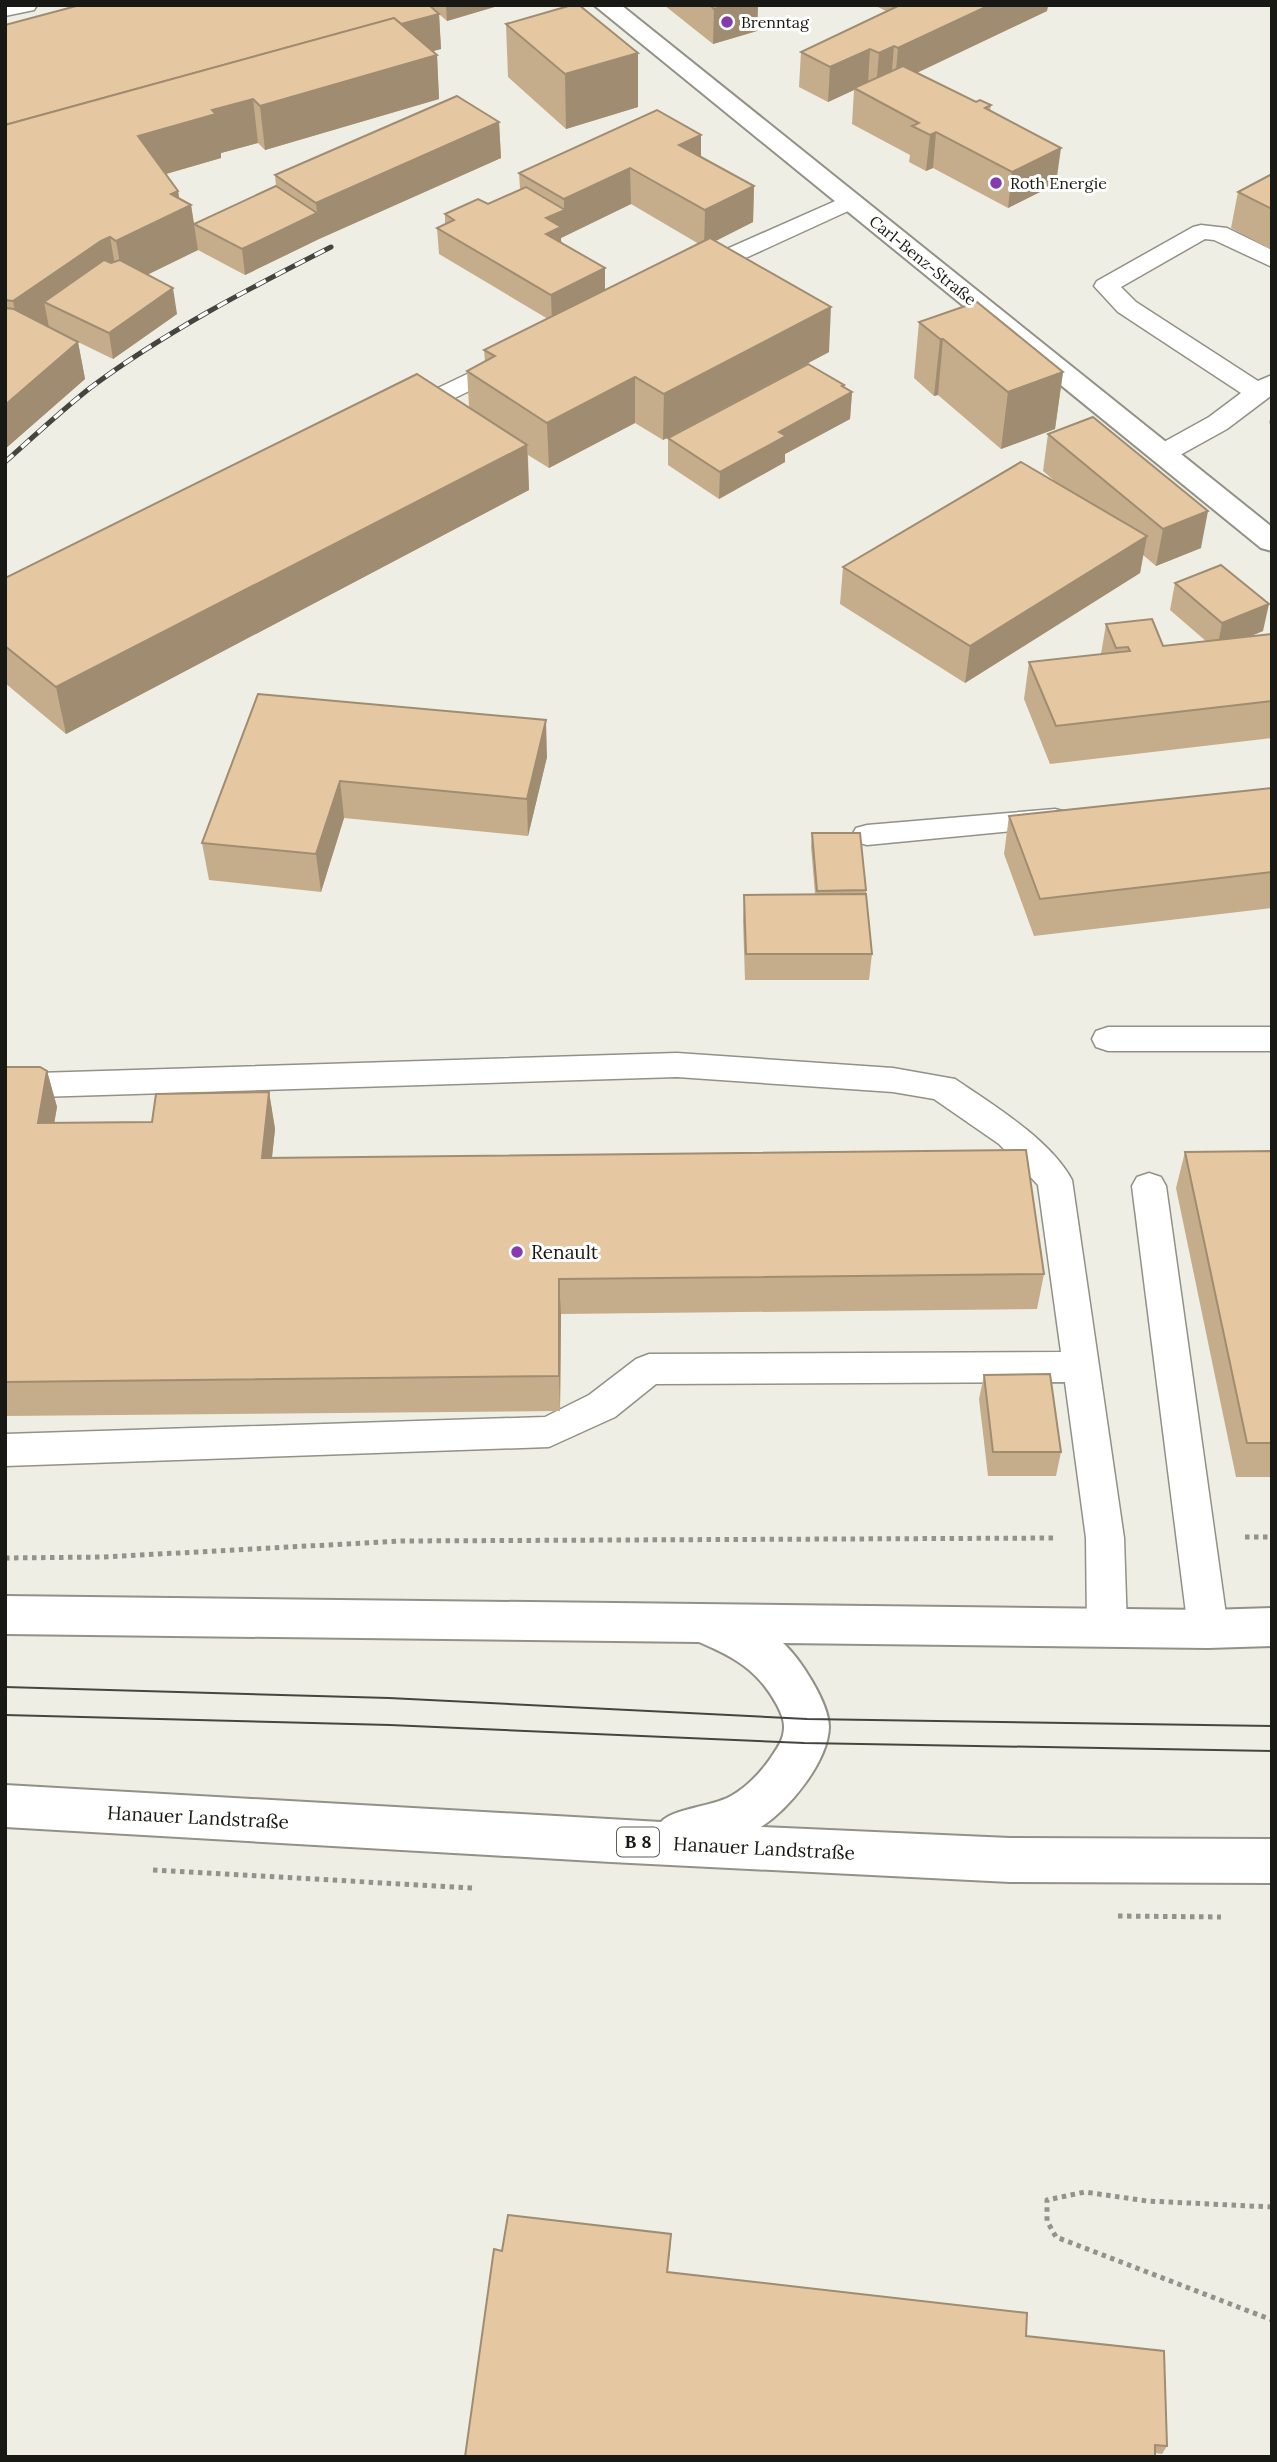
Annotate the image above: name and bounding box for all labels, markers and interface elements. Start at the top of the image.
place label: Brenntag [741,12,810,32]
marker: Brenntag [719,14,735,30]
place label: Roth Energie [1010,173,1107,193]
marker: Roth Energie [988,175,1004,191]
street label: Carl-Benz-Straße [865,211,981,310]
place label: Renault [531,1240,599,1264]
marker: Renault [509,1244,525,1260]
street label: Hanauer Landstraße [107,1800,289,1834]
road number: B 8 [617,1828,659,1856]
street label: Hanauer Landstraße [673,1831,855,1865]

